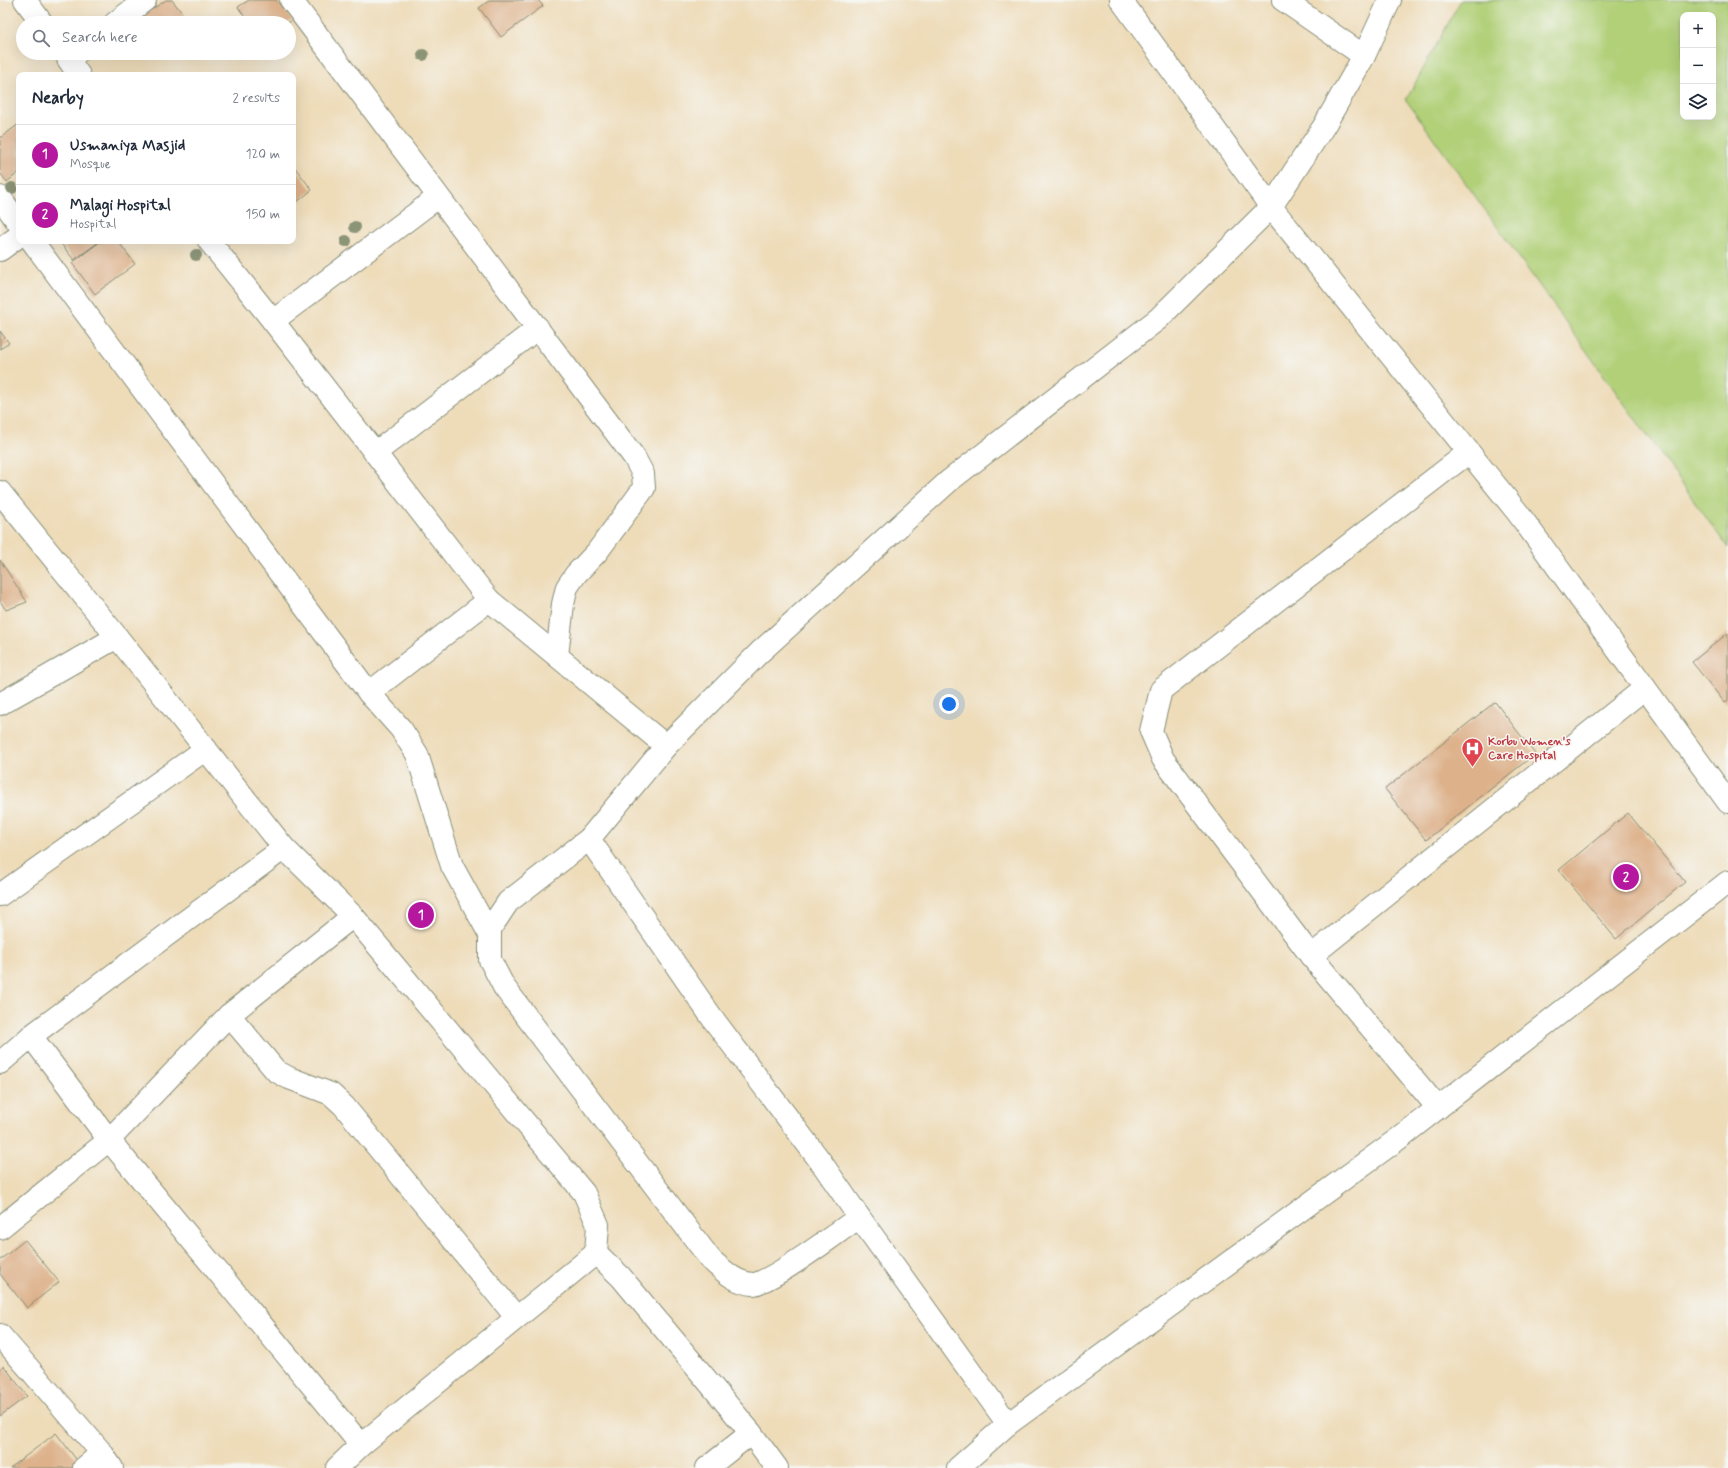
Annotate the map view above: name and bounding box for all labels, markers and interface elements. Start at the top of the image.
map controls [1680,12,1716,120]
button: + [1680,12,1716,48]
search box [16,16,296,60]
icon: search [30,27,52,49]
text: Search here [62,28,138,48]
button: − [1680,48,1716,84]
button: layers [1680,84,1716,120]
text: Nearby [32,87,84,109]
text: 2 results [233,90,280,107]
text: Usmaniya Masjid [70,136,185,156]
text: 1 [42,146,48,163]
text: 120 m [246,146,280,163]
text: Mosque [70,156,111,173]
text: Malagi Hospital [70,196,171,216]
text: 2 [42,206,48,223]
text: 150 m [246,206,280,223]
text: Hospital [70,216,116,233]
your location [939,694,959,714]
place label: Korbu Women's Care Hospital [1488,734,1571,764]
hospital icon: Korbu Women's Care Hospital [1460,735,1486,768]
pin: 2 [1613,862,1639,892]
pin: 1 [408,900,434,930]

